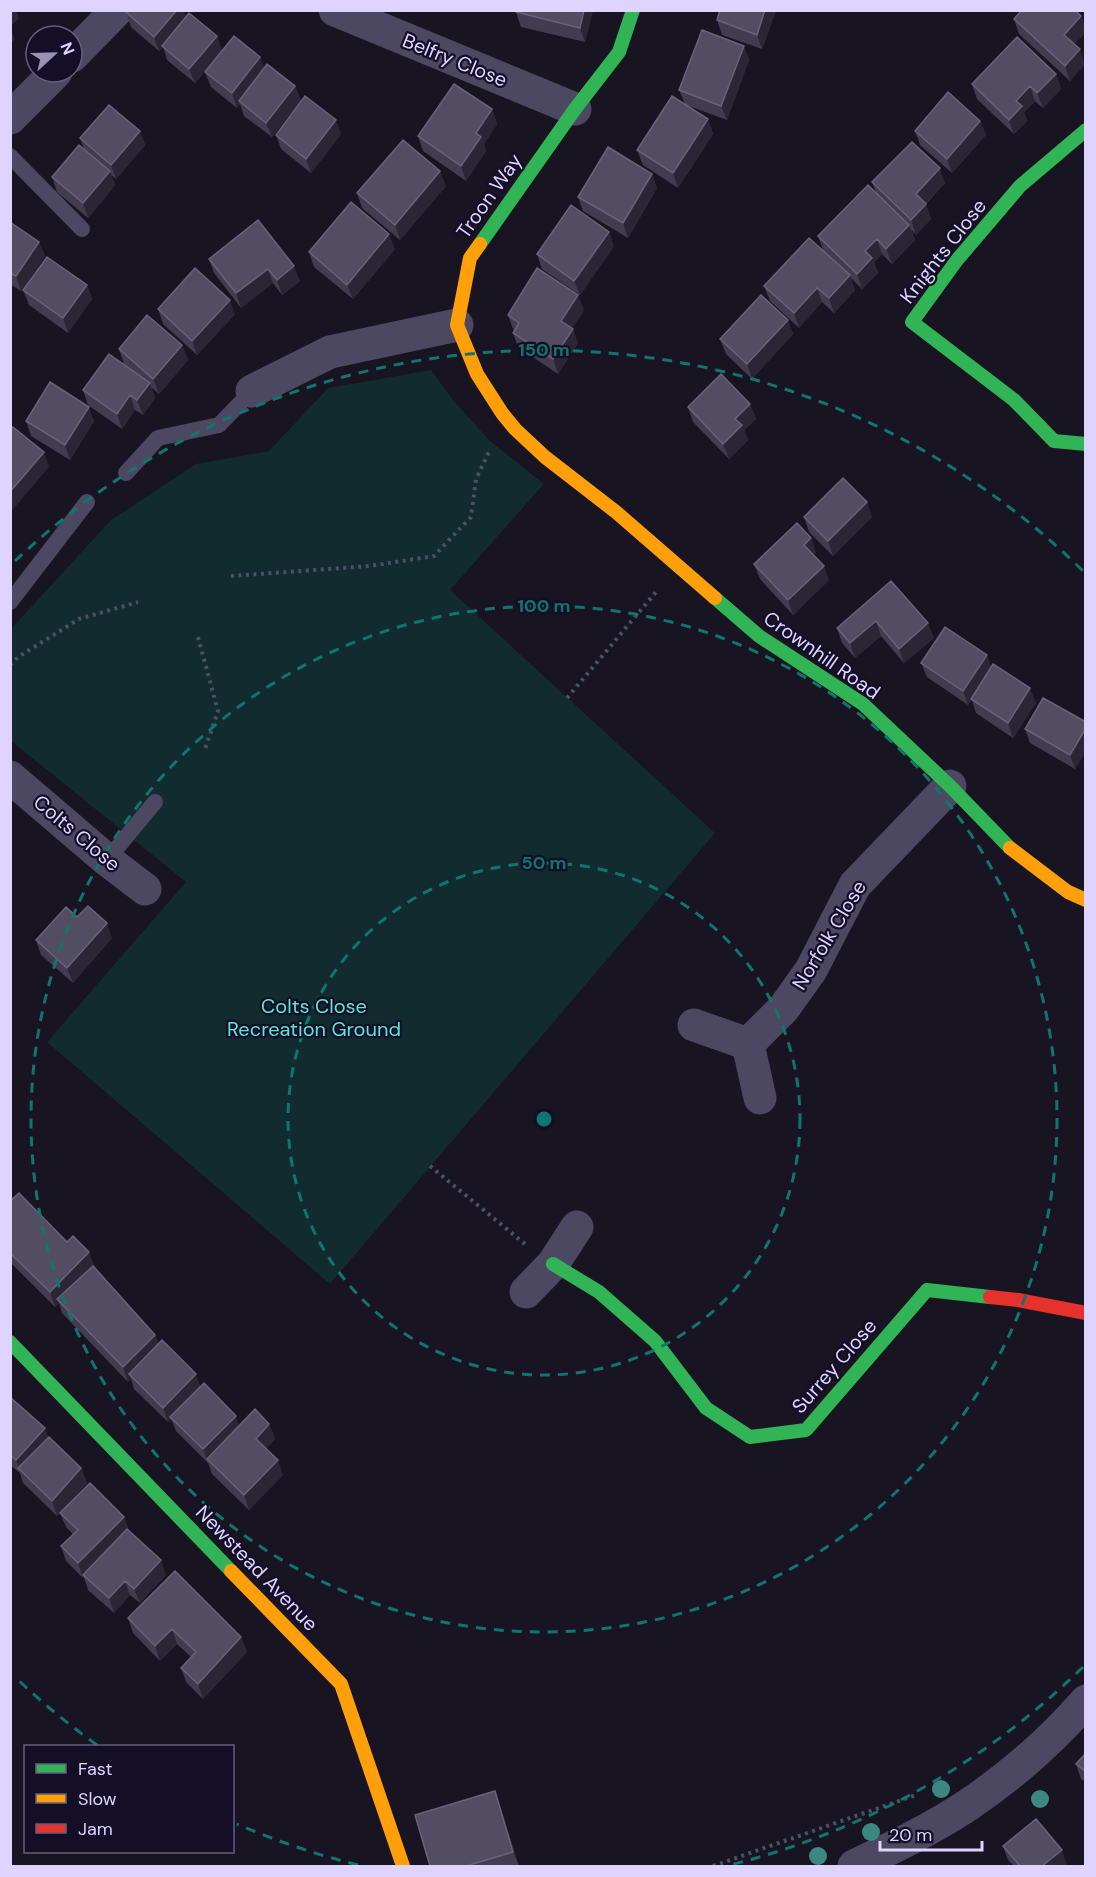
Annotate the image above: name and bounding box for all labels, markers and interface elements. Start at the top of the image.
north arrow [24,24,84,84]
street label: Belfry Close [399,27,511,93]
text: N [56,39,79,58]
street label: Troon Way [450,149,528,243]
street label: Knights Close [894,193,992,309]
text: 150 m [518,338,570,362]
text: 100 m [517,594,571,618]
street label: Crownhill Road [759,605,885,705]
street label: Colts Close [28,789,126,877]
text: 50 m [521,851,567,875]
street label: Norfolk Close [786,875,872,995]
park label: Colts Close Recreation Ground [227,993,401,1042]
centre of rings [534,1109,554,1129]
street label: Surrey Close [786,1313,882,1419]
street label: Newstead Avenue [190,1500,324,1636]
legend [24,1745,234,1853]
text: Fast [78,1757,113,1781]
text: Slow [78,1787,117,1811]
scale bar [880,1814,982,1852]
text: Jam [78,1817,113,1841]
text: 20 m [889,1823,932,1847]

